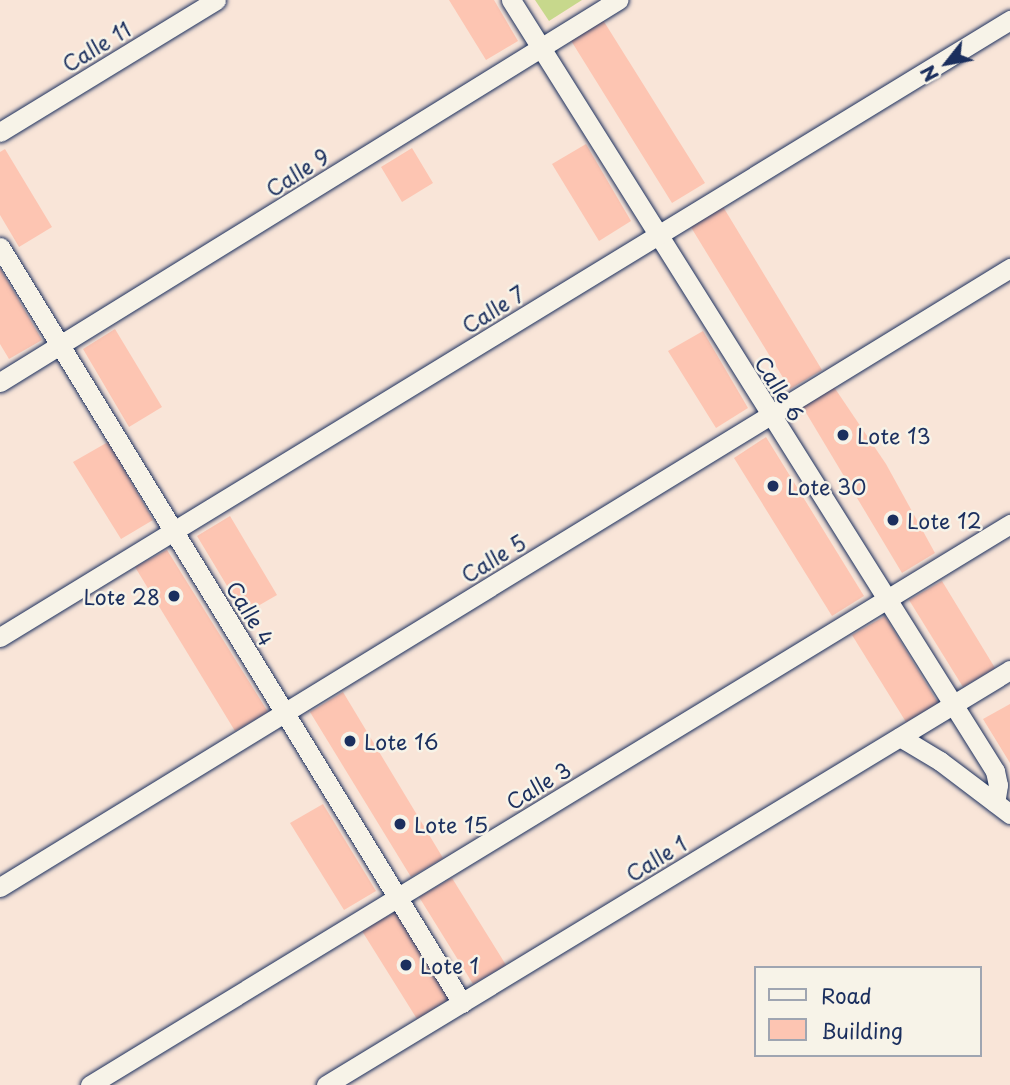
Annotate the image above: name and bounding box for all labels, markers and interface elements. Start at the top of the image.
street label: Calle 11 [57,16,135,76]
north arrow [912,28,982,98]
text: N [913,60,945,87]
street label: Calle 9 [261,143,333,201]
street label: Calle 7 [457,280,529,338]
street label: Calle 6 [750,351,810,425]
place label: Lote 13 [857,422,930,448]
marker: Lote 13 [835,427,851,443]
place label: Lote 30 [787,473,866,499]
marker: Lote 30 [765,478,781,494]
place label: Lote 12 [907,507,981,533]
marker: Lote 12 [885,512,901,528]
street label: Calle 5 [456,529,530,587]
street label: Calle 4 [222,576,280,650]
place label: Lote 28 [83,583,160,609]
marker: Lote 28 [166,588,182,604]
place label: Lote 16 [364,728,438,754]
marker: Lote 16 [342,733,358,749]
street label: Calle 3 [501,756,575,814]
place label: Lote 15 [414,811,486,837]
marker: Lote 15 [392,816,408,832]
street label: Calle 1 [621,830,691,886]
place label: Lote 1 [420,952,479,978]
marker: Lote 1 [398,957,414,973]
legend [754,966,982,1057]
text: Road [821,979,872,1011]
text: Building [821,1014,903,1046]

